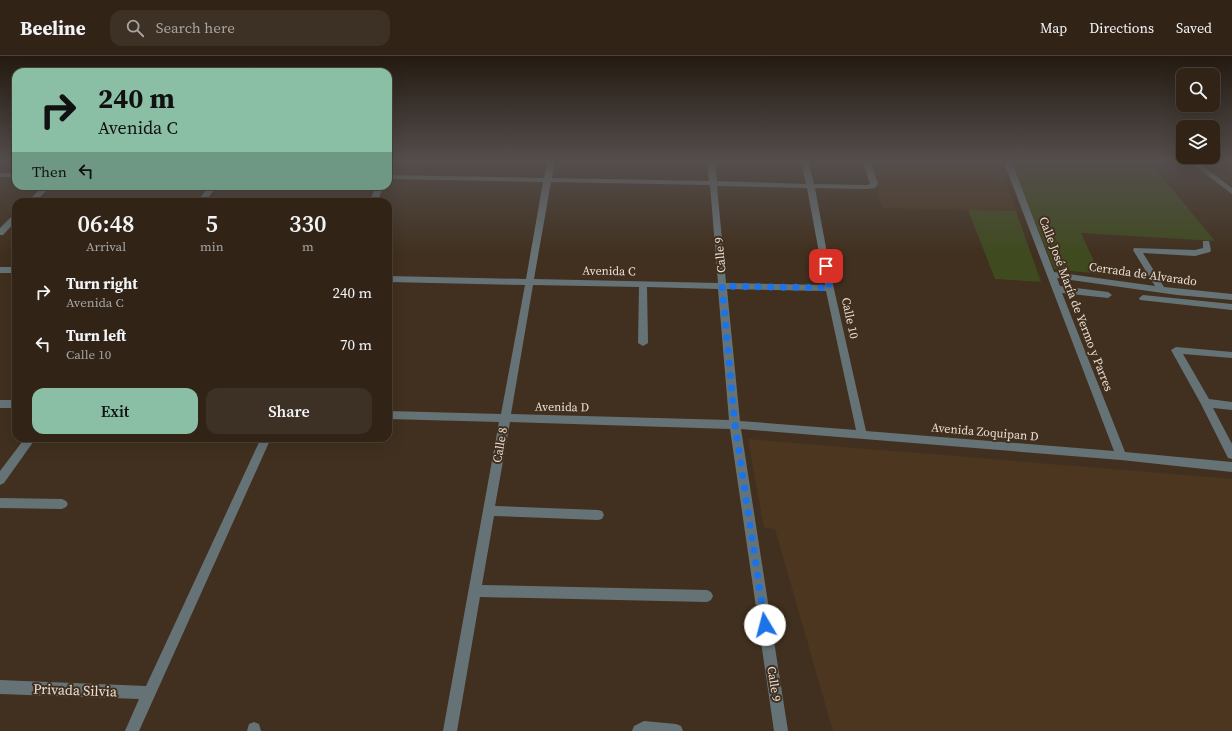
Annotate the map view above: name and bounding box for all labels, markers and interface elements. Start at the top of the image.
search box [110,10,390,46]
text: Beeline [20,15,86,41]
icon: search [124,17,146,39]
text: Search here [156,17,235,38]
text: Map [1040,18,1067,38]
text: Directions [1089,18,1154,38]
text: Saved [1176,18,1212,38]
map controls [1176,68,1220,164]
button: search [1176,68,1220,112]
text: 240 m [98,79,175,117]
icon: right [32,84,84,136]
text: Avenida C [98,115,178,140]
button: layers [1176,120,1220,164]
icon: left [75,160,97,182]
text: Then [32,161,67,182]
text: 06:48 [77,207,135,240]
text: 5 [206,207,218,240]
text: 330 [289,207,327,240]
street label: Calle José María de Yermo y Parres [1035,214,1117,394]
street label: Calle 9 [710,236,730,274]
text: Arrival [86,238,126,255]
text: min [200,238,224,255]
text: m [302,238,314,255]
pin [809,249,843,283]
icon: arrive [815,255,837,277]
street label: Cerrada de Alvarado [1088,258,1198,290]
street label: Avenida C [582,263,636,279]
text: Turn right [66,273,138,294]
icon: right [32,281,54,303]
text: 240 m [332,282,372,303]
text: Avenida C [66,294,124,311]
street label: Calle 10 [838,296,862,340]
text: Turn left [66,325,126,346]
icon: left [32,333,54,355]
text: 70 m [340,334,372,355]
text: Calle 10 [66,346,111,363]
button: Exit [32,388,198,434]
button: Share [206,388,372,434]
street label: Avenida D [535,399,589,415]
street label: Avenida Zoquipan D [931,419,1039,445]
street label: Calle 8 [489,426,511,464]
position arrow [744,604,786,646]
street label: Calle 9 [763,665,785,703]
street label: Privada Silvia [33,679,118,701]

